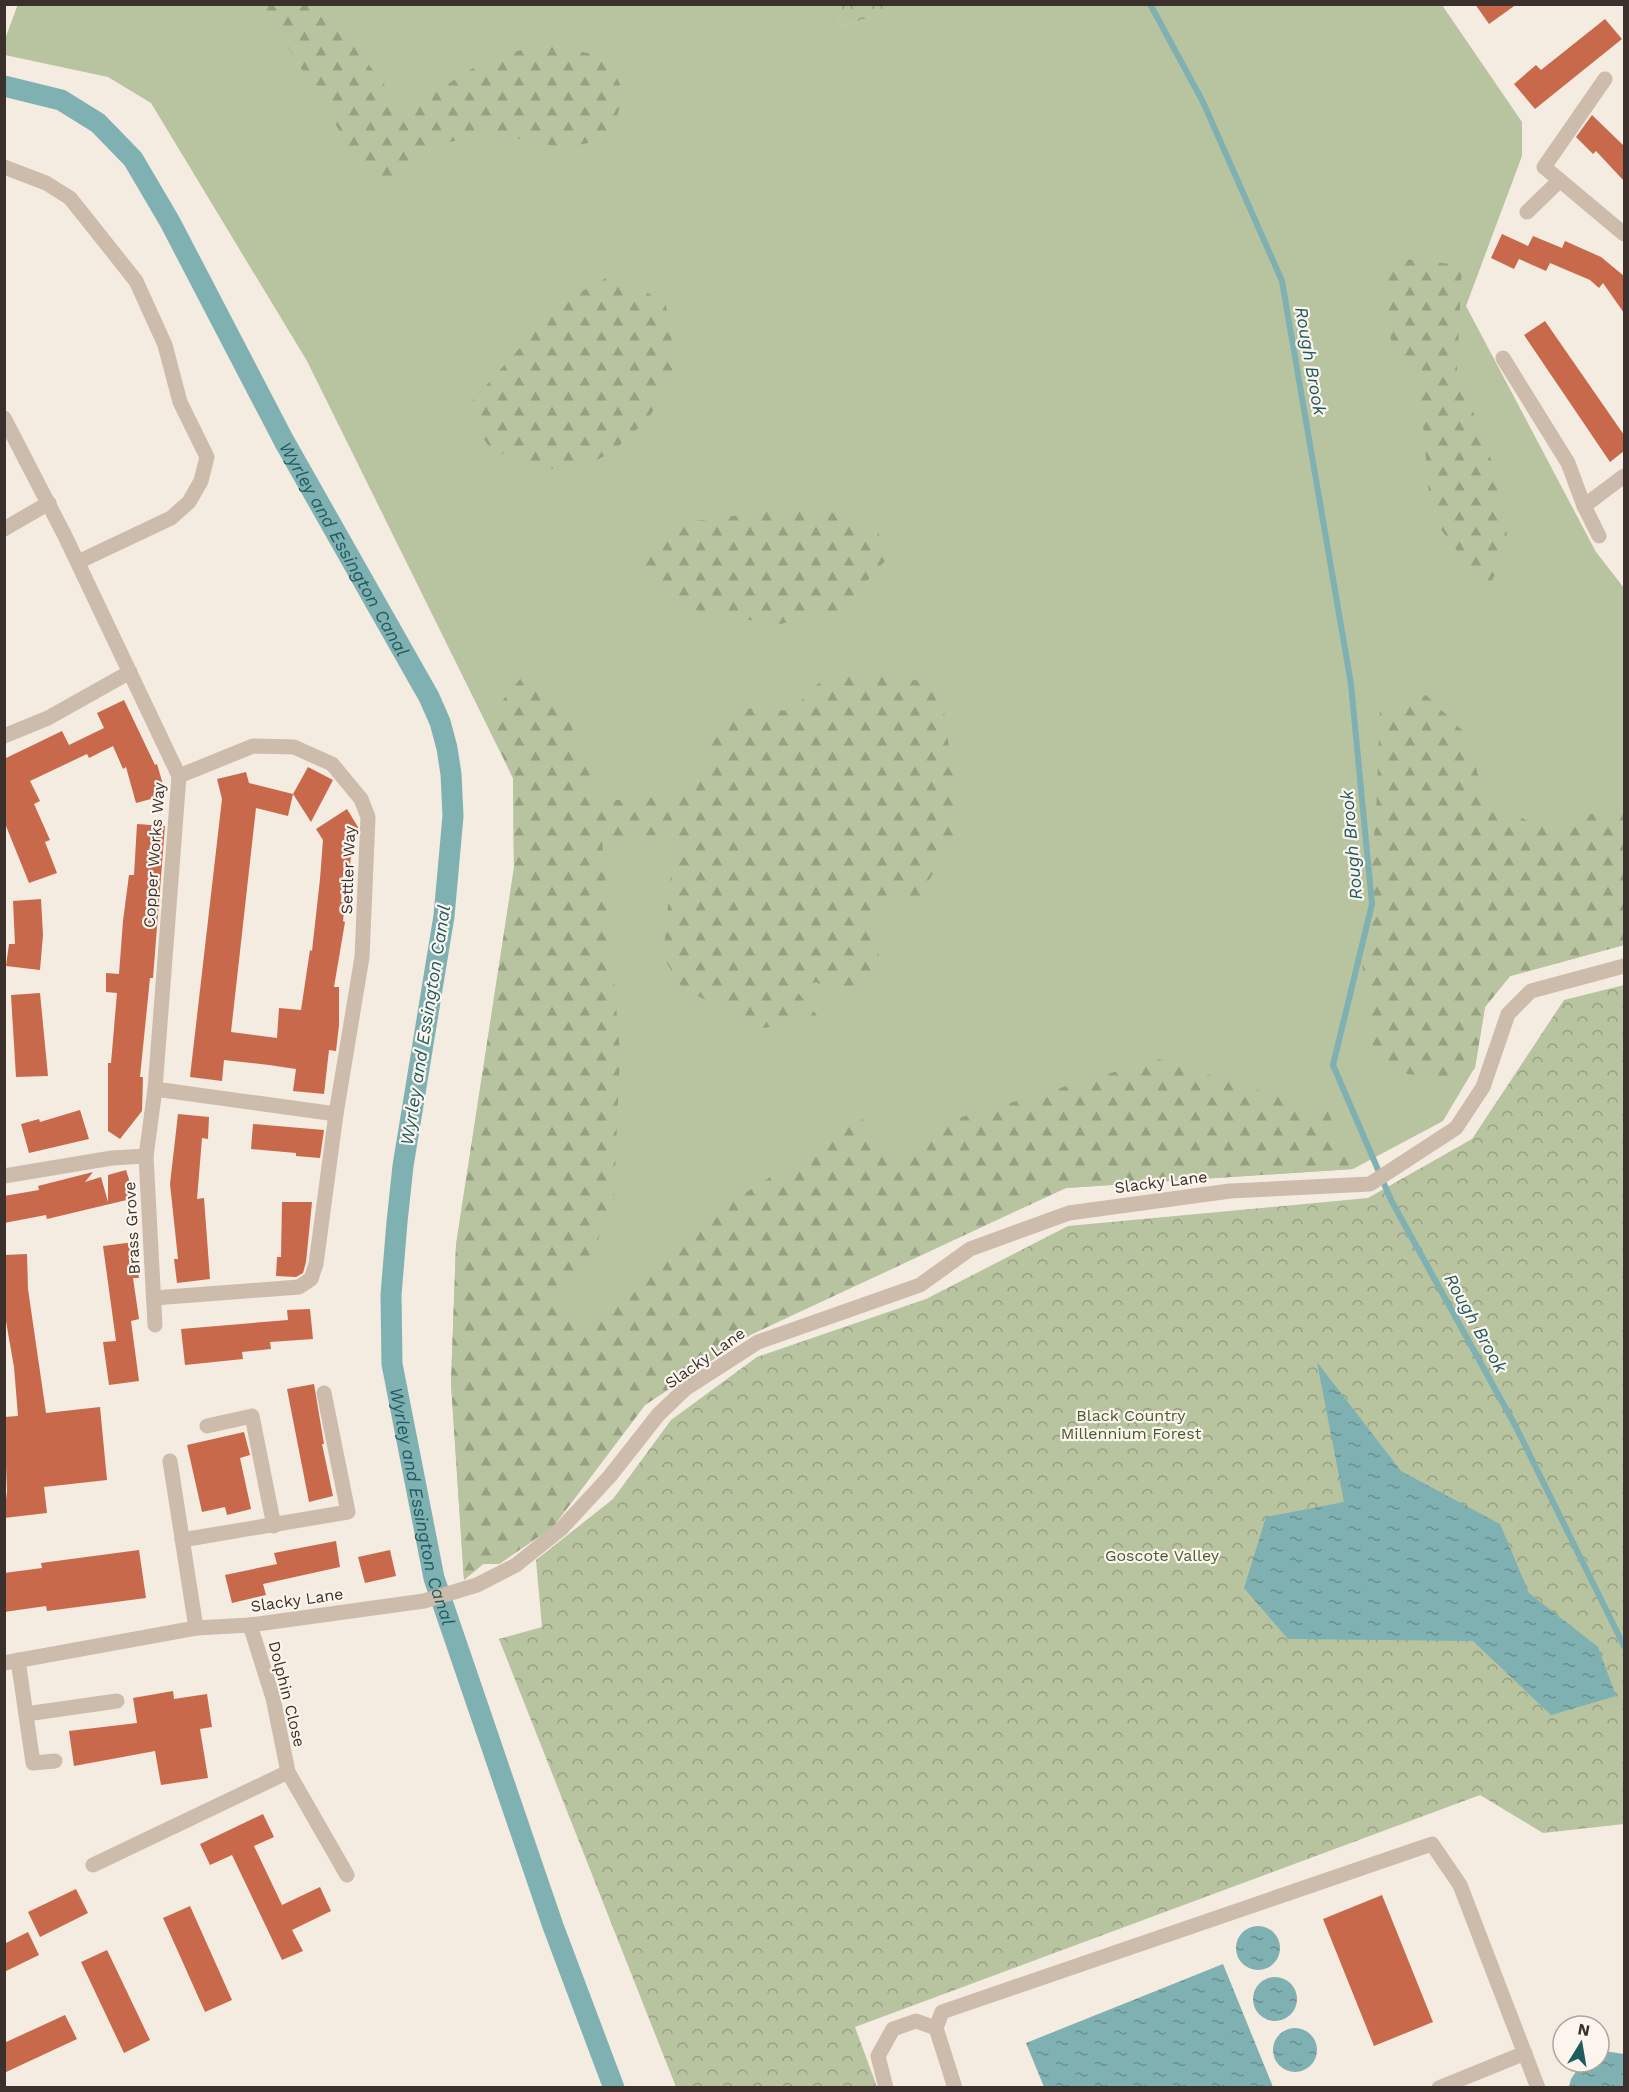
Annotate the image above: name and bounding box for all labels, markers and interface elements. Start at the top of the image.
water label: Rough Brook [1291,305,1331,418]
water label: Wyrley and Essington Canal [276,438,414,660]
street label: Copper Works Way [139,781,169,929]
water label: Rough Brook [1336,788,1366,901]
street label: Settler Way [337,825,359,915]
water label: Wyrley and Essington Canal [396,903,454,1147]
street label: Slacky Lane [1114,1167,1208,1197]
street label: Brass Grove [120,1181,144,1275]
water label: Rough Brook [1440,1270,1512,1377]
street label: Slacky Lane [661,1323,749,1393]
water label: Wyrley and Essington Canal [386,1385,460,1628]
park label: Black Country Millennium Forest [1061,1406,1202,1443]
park label: Goscote Valley [1105,1546,1220,1565]
street label: Slacky Lane [249,1584,345,1616]
street label: Dolphin Close [265,1639,309,1749]
north arrow [1551,2014,1611,2074]
text: N [1576,2019,1591,2040]

